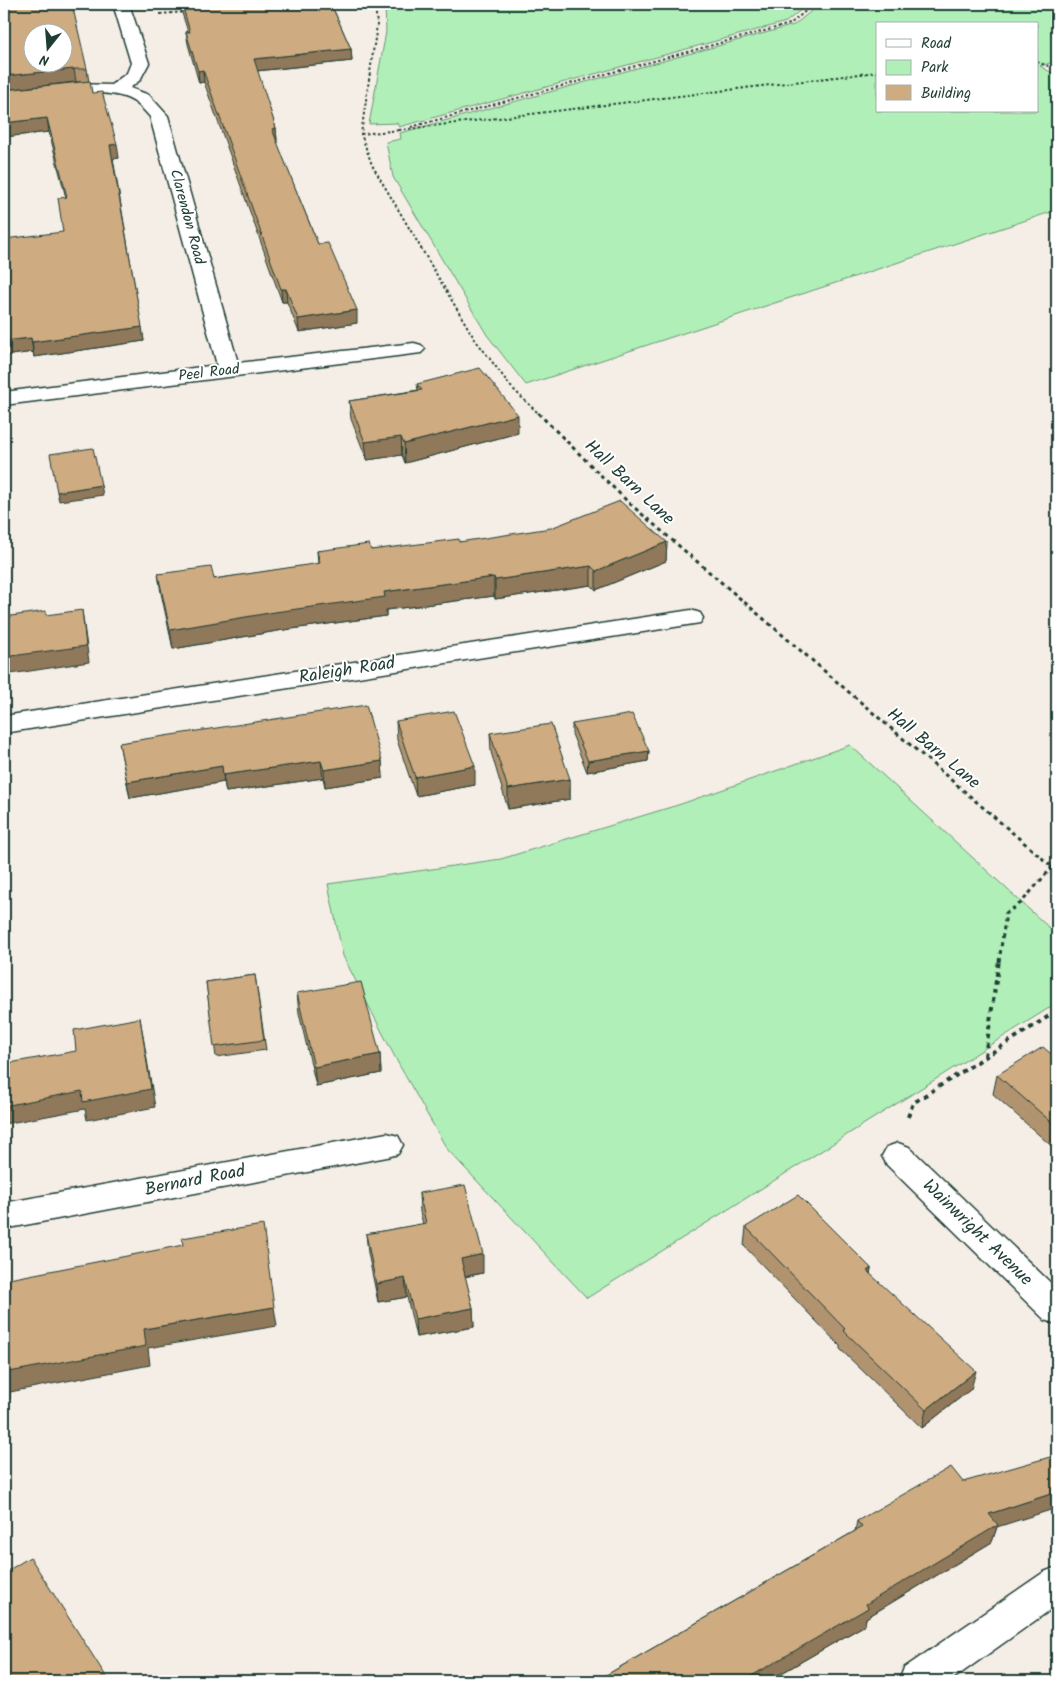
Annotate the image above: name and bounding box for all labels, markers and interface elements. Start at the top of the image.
north arrow [22,22,72,72]
legend [876,22,1038,112]
text: Road [921,32,952,56]
text: N [37,48,52,71]
text: Park [921,56,949,80]
text: Building [921,82,971,106]
street label: Clarendon Road [163,167,211,268]
street label: Peel Road [177,357,241,389]
street label: Hall Barn Lane [577,433,681,533]
street label: Raleigh Road [297,649,398,693]
street label: Hall Barn Lane [880,701,986,797]
street label: Bernard Road [142,1157,249,1205]
street label: Wainwright Avenue [915,1173,1039,1293]

